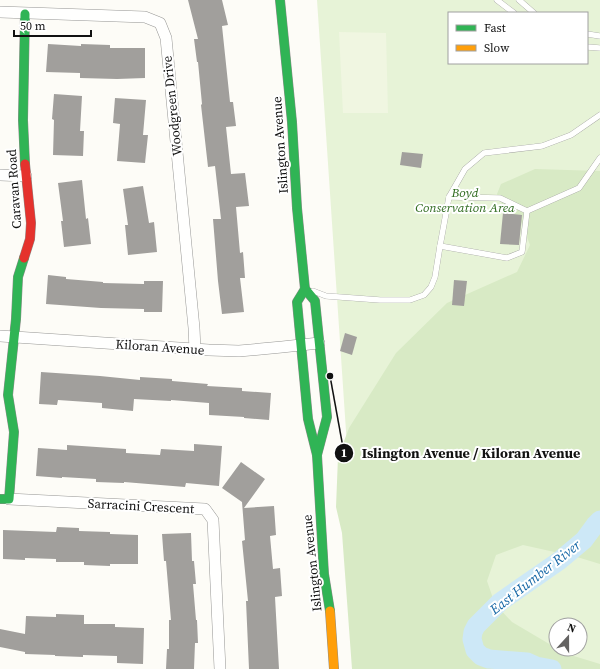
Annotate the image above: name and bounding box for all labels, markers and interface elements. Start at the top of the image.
scale bar [14,12,91,38]
legend [448,12,588,64]
text: 50 m [20,18,46,34]
text: Fast [484,20,506,36]
text: Slow [484,40,510,56]
street label: Woodgreen Drive [158,55,186,157]
street label: Islington Avenue [268,95,292,194]
street label: Caravan Road [3,148,25,229]
park label: Boyd Conservation Area [415,184,515,216]
street label: Kiloran Avenue [115,335,205,359]
callout: Islington Avenue / Kiloran Avenue [334,440,589,466]
text: Islington Avenue / Kiloran Avenue [362,443,580,463]
text: 1 [341,445,347,461]
street label: Sarracini Crescent [87,495,195,517]
street label: Islington Avenue [298,513,326,612]
water label: East Humber River [484,535,585,620]
north arrow [548,617,588,657]
text: N [565,620,578,637]

